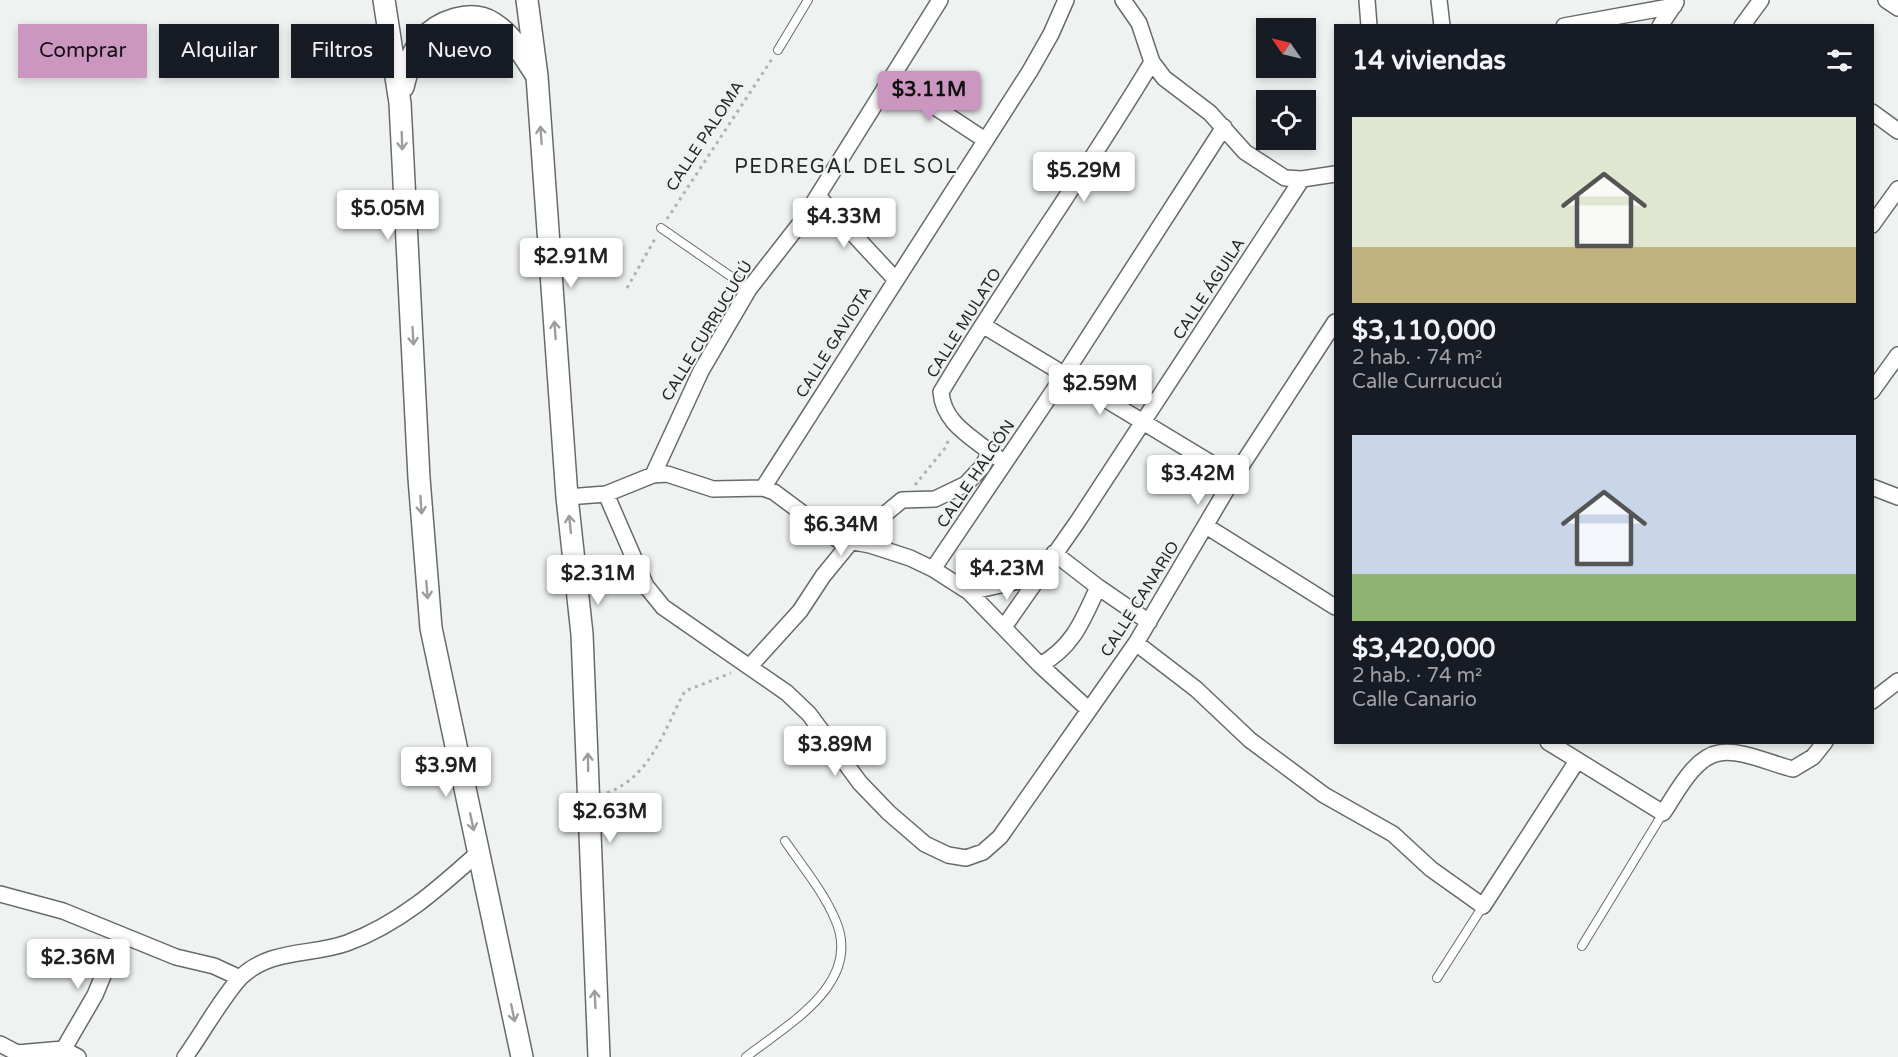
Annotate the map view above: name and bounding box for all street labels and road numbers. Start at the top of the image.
street label: CALLE PALOMA [662,77,748,195]
street label: CALLE ÁGUILA [1169,234,1249,344]
street label: CALLE CURRUCUCÚ [657,257,757,405]
street label: CALLE MULATO [922,264,1006,382]
street label: CALLE GAVIOTA [792,282,876,402]
street label: CALLE HALCÓN [933,416,1019,532]
street label: CALLE CANARIO [1096,537,1184,661]

